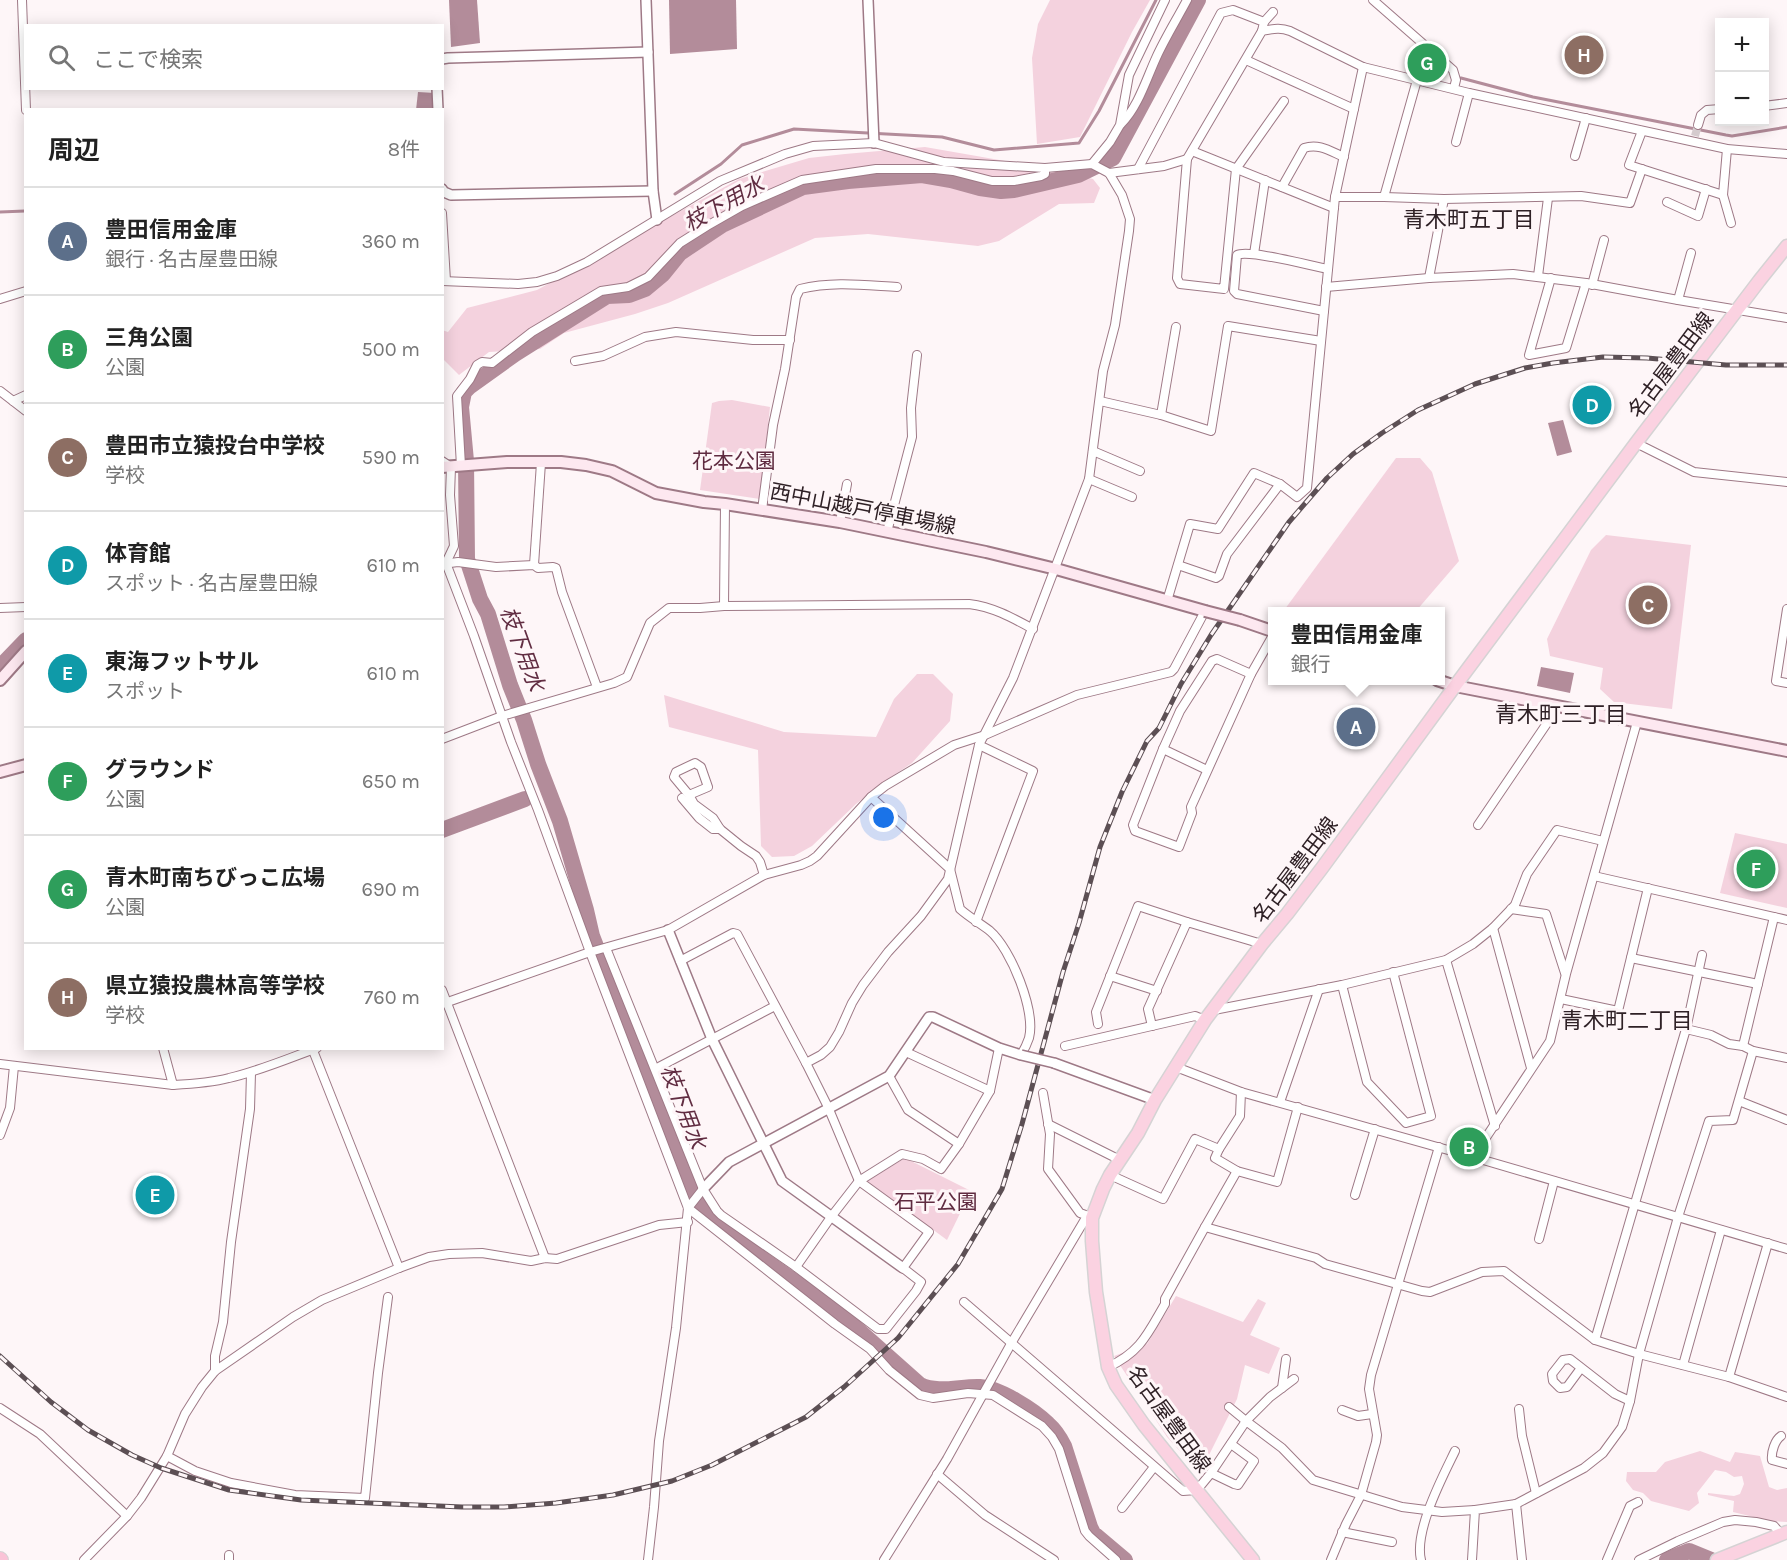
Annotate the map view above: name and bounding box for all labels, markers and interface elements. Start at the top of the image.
map controls [1715,18,1769,126]
button: + [1715,18,1769,72]
search box [24,24,444,90]
pin: H [1564,32,1604,78]
pin: G [1408,40,1446,86]
icon: search [45,41,78,74]
text: ここで検索 [93,47,203,73]
button: − [1715,72,1769,126]
text: 周辺 [48,135,100,166]
text: 8件 [388,138,420,161]
water label: 枝下用水 [679,170,771,237]
district label: 青木町五丁目 [1403,207,1535,233]
text: 豊田信用金庫 [105,217,237,243]
text: A [61,230,74,253]
text: 360 m [361,230,420,253]
text: 銀行 · 名古屋豊田線 [105,248,278,271]
street label: 名古屋豊田線 [1624,307,1718,423]
text: 三角公園 [105,325,193,351]
text: B [61,338,74,361]
text: 500 m [362,338,420,361]
text: 公園 [105,356,145,379]
pin: D [1572,382,1612,428]
text: 豊田市立猿投台中学校 [105,433,325,459]
text: C [61,446,74,469]
text: 590 m [362,446,420,469]
park label: 花本公園 [692,449,776,473]
text: 学校 [105,464,145,487]
street label: 西中山越戸停車場線 [768,479,958,539]
text: 体育館 [105,541,171,567]
text: D [61,554,74,577]
text: 610 m [367,554,420,577]
text: スポット · 名古屋豊田線 [105,572,318,595]
pin: C [1628,582,1668,628]
water label: 枝下用水 [495,603,550,697]
popup [1268,607,1445,685]
text: 豊田信用金庫 [1290,622,1423,648]
text: 東海フットサル [105,649,259,675]
text: 銀行 [1290,653,1330,676]
text: E [62,662,73,685]
text: 610 m [367,662,420,685]
text: スポット [105,680,185,703]
district label: 青木町三丁目 [1495,702,1627,728]
pin: A [1336,704,1376,750]
text: グラウンド [105,757,215,783]
text: F [62,770,73,793]
text: 650 m [362,770,420,793]
text: 公園 [105,788,145,811]
your location [869,803,898,832]
street label: 名古屋豊田線 [1248,812,1342,928]
pin: F [1736,846,1776,892]
text: 青木町南ちびっこ広場 [105,865,325,891]
text: G [61,878,74,901]
text: 690 m [362,878,420,901]
text: 公園 [105,896,145,919]
text: 県立猿投農林高等学校 [105,973,325,999]
text: H [60,986,75,1009]
text: 760 m [364,986,420,1009]
text: 学校 [105,1004,145,1027]
district label: 青木町二丁目 [1561,1008,1693,1034]
water label: 枝下用水 [655,1061,712,1155]
pin: B [1450,1124,1488,1170]
pin: E [136,1172,174,1218]
park label: 石平公園 [894,1190,978,1214]
street label: 名古屋豊田線 [1122,1361,1216,1477]

